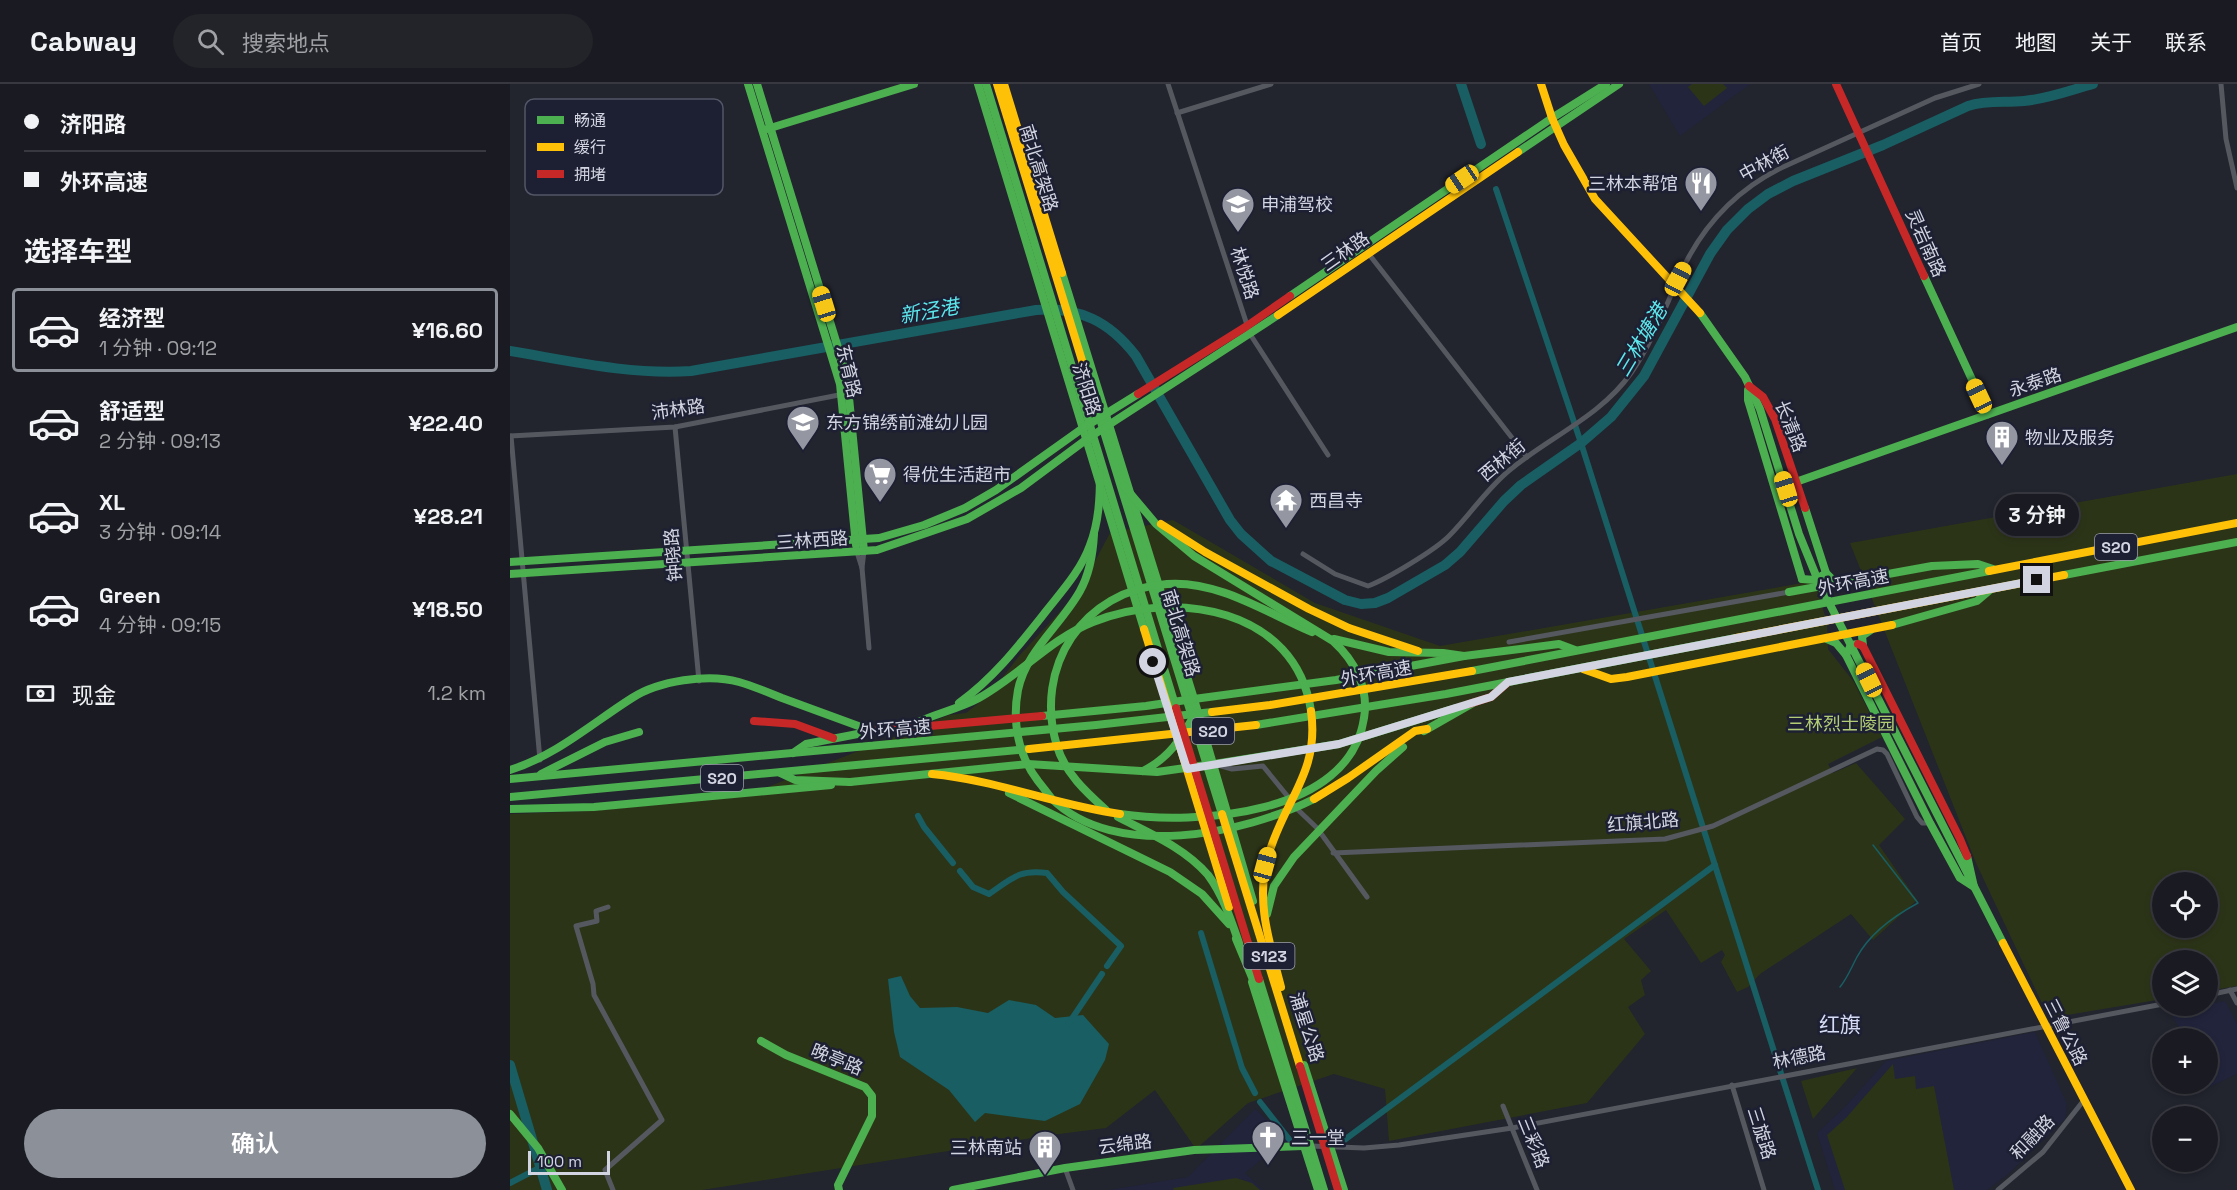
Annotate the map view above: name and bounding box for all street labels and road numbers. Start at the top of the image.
street label: 南北高架路 [1015,122,1063,214]
street label: 中林街 [1735,140,1793,186]
street label: 灵岩南路 [1901,205,1951,281]
street label: 三林路 [1316,226,1374,276]
street label: 林悦路 [1226,244,1264,302]
street label: 东育路 [832,342,866,400]
street label: 济阳路 [1068,360,1106,418]
street label: 永泰路 [2006,362,2064,402]
street label: 沛林路 [650,394,706,424]
street label: 长清路 [1770,397,1812,455]
street label: 西林街 [1474,434,1530,486]
street label: 三林西路 [775,526,849,554]
street label: 钟晓路 [659,527,687,583]
road number: S20 [2095,534,2137,560]
street label: 外环高速 [1815,564,1891,600]
street label: 南北高架路 [1157,587,1205,679]
street label: 外环高速 [1339,655,1413,691]
street label: 外环高速 [858,714,932,744]
road number: S20 [1192,718,1234,744]
road number: S20 [701,765,743,791]
street label: 红旗北路 [1606,807,1680,837]
road number: S123 [1244,943,1294,969]
street label: 浦星公路 [1285,989,1329,1065]
street label: 三鲁公路 [2039,995,2093,1069]
street label: 晚亭路 [808,1038,866,1080]
street label: 林德路 [1770,1041,1828,1073]
street label: 三旋路 [1743,1104,1781,1162]
street label: 和融路 [2005,1110,2059,1164]
street label: 三彩路 [1513,1113,1555,1171]
street label: 云绵路 [1097,1129,1153,1159]

